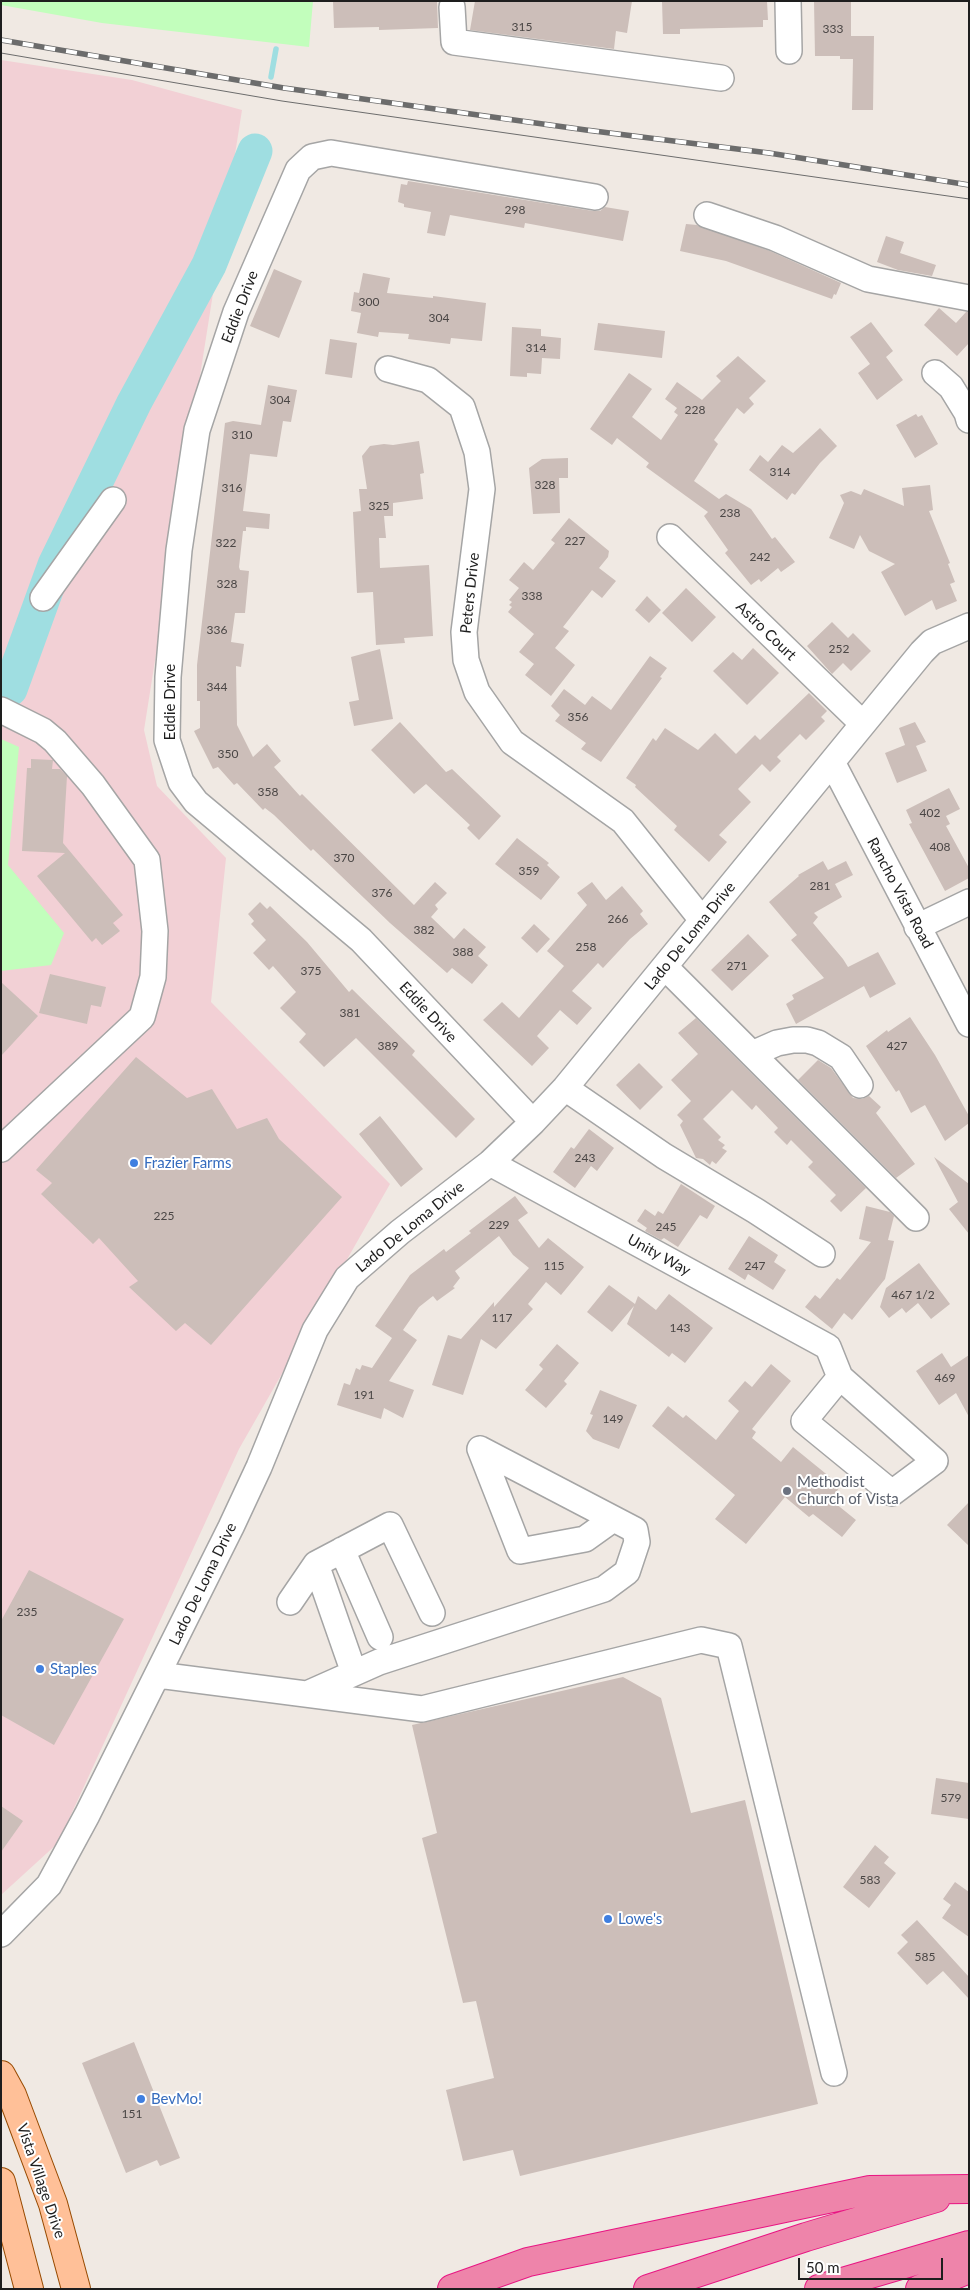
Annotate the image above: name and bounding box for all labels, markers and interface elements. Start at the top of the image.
house number: 315 [512,20,532,34]
house number: 333 [823,22,843,36]
house number: 298 [505,203,525,217]
street label: Eddie Drive [218,268,262,346]
house number: 300 [359,295,379,309]
house number: 304 [429,311,449,325]
house number: 314 [526,341,546,355]
house number: 304 [270,393,290,407]
house number: 228 [685,403,705,417]
house number: 310 [232,428,252,442]
house number: 314 [770,465,790,479]
house number: 328 [535,478,555,492]
house number: 316 [222,481,242,495]
house number: 325 [369,499,389,513]
house number: 238 [720,506,740,520]
house number: 227 [565,534,585,548]
house number: 322 [216,536,236,550]
house number: 242 [750,550,770,564]
street label: Peters Drive [457,552,483,634]
house number: 328 [217,577,237,591]
house number: 338 [522,589,542,603]
street label: Astro Court [732,598,800,664]
house number: 336 [207,623,227,637]
house number: 252 [829,642,849,656]
street label: Eddie Drive [161,664,179,740]
house number: 344 [207,680,227,694]
house number: 356 [568,710,588,724]
house number: 350 [218,747,238,761]
house number: 358 [258,785,278,799]
house number: 402 [920,806,940,820]
street label: Rancho Vista Road [863,834,937,952]
house number: 408 [930,840,950,854]
house number: 370 [334,851,354,865]
house number: 359 [519,864,539,878]
street label: Lado De Loma Drive [641,878,739,994]
house number: 281 [810,879,830,893]
house number: 376 [372,886,392,900]
house number: 266 [608,912,628,926]
house number: 382 [414,923,434,937]
house number: 258 [576,940,596,954]
house number: 388 [453,945,473,959]
house number: 271 [727,959,747,973]
house number: 375 [301,964,321,978]
street label: Eddie Drive [395,978,461,1046]
house number: 381 [340,1006,360,1020]
house number: 389 [378,1039,398,1053]
house number: 427 [887,1039,907,1053]
house number: 243 [575,1151,595,1165]
place label: Frazier Farms [144,1154,231,1172]
marker: Frazier Farms [128,1157,140,1169]
street label: Lado De Loma Drive [352,1178,468,1276]
house number: 225 [154,1209,174,1223]
house number: 229 [489,1218,509,1232]
house number: 245 [656,1220,676,1234]
street label: Unity Way [624,1230,694,1280]
house number: 115 [544,1259,564,1273]
house number: 247 [745,1259,765,1273]
house number: 467 1/2 [891,1288,935,1302]
house number: 117 [492,1311,512,1325]
house number: 143 [670,1321,690,1335]
house number: 469 [935,1371,955,1385]
house number: 191 [354,1388,374,1402]
house number: 149 [603,1412,623,1426]
place label: Methodist Church of Vista [797,1473,899,1508]
marker: Methodist Church of Vista [781,1485,793,1497]
street label: Lado De Loma Drive [166,1520,240,1648]
house number: 235 [17,1605,37,1619]
place label: Staples [50,1660,97,1678]
marker: Staples [34,1663,46,1675]
house number: 579 [941,1791,961,1805]
house number: 583 [860,1873,880,1887]
place label: Lowe's [618,1910,662,1928]
marker: Lowe's [602,1913,614,1925]
house number: 585 [915,1950,935,1964]
place label: BevMo! [151,2090,202,2108]
marker: BevMo! [135,2093,147,2105]
house number: 151 [122,2107,142,2121]
street label: Vista Village Drive [13,2121,69,2241]
scale bar [800,2248,945,2280]
text: 50 m [806,2258,840,2276]

